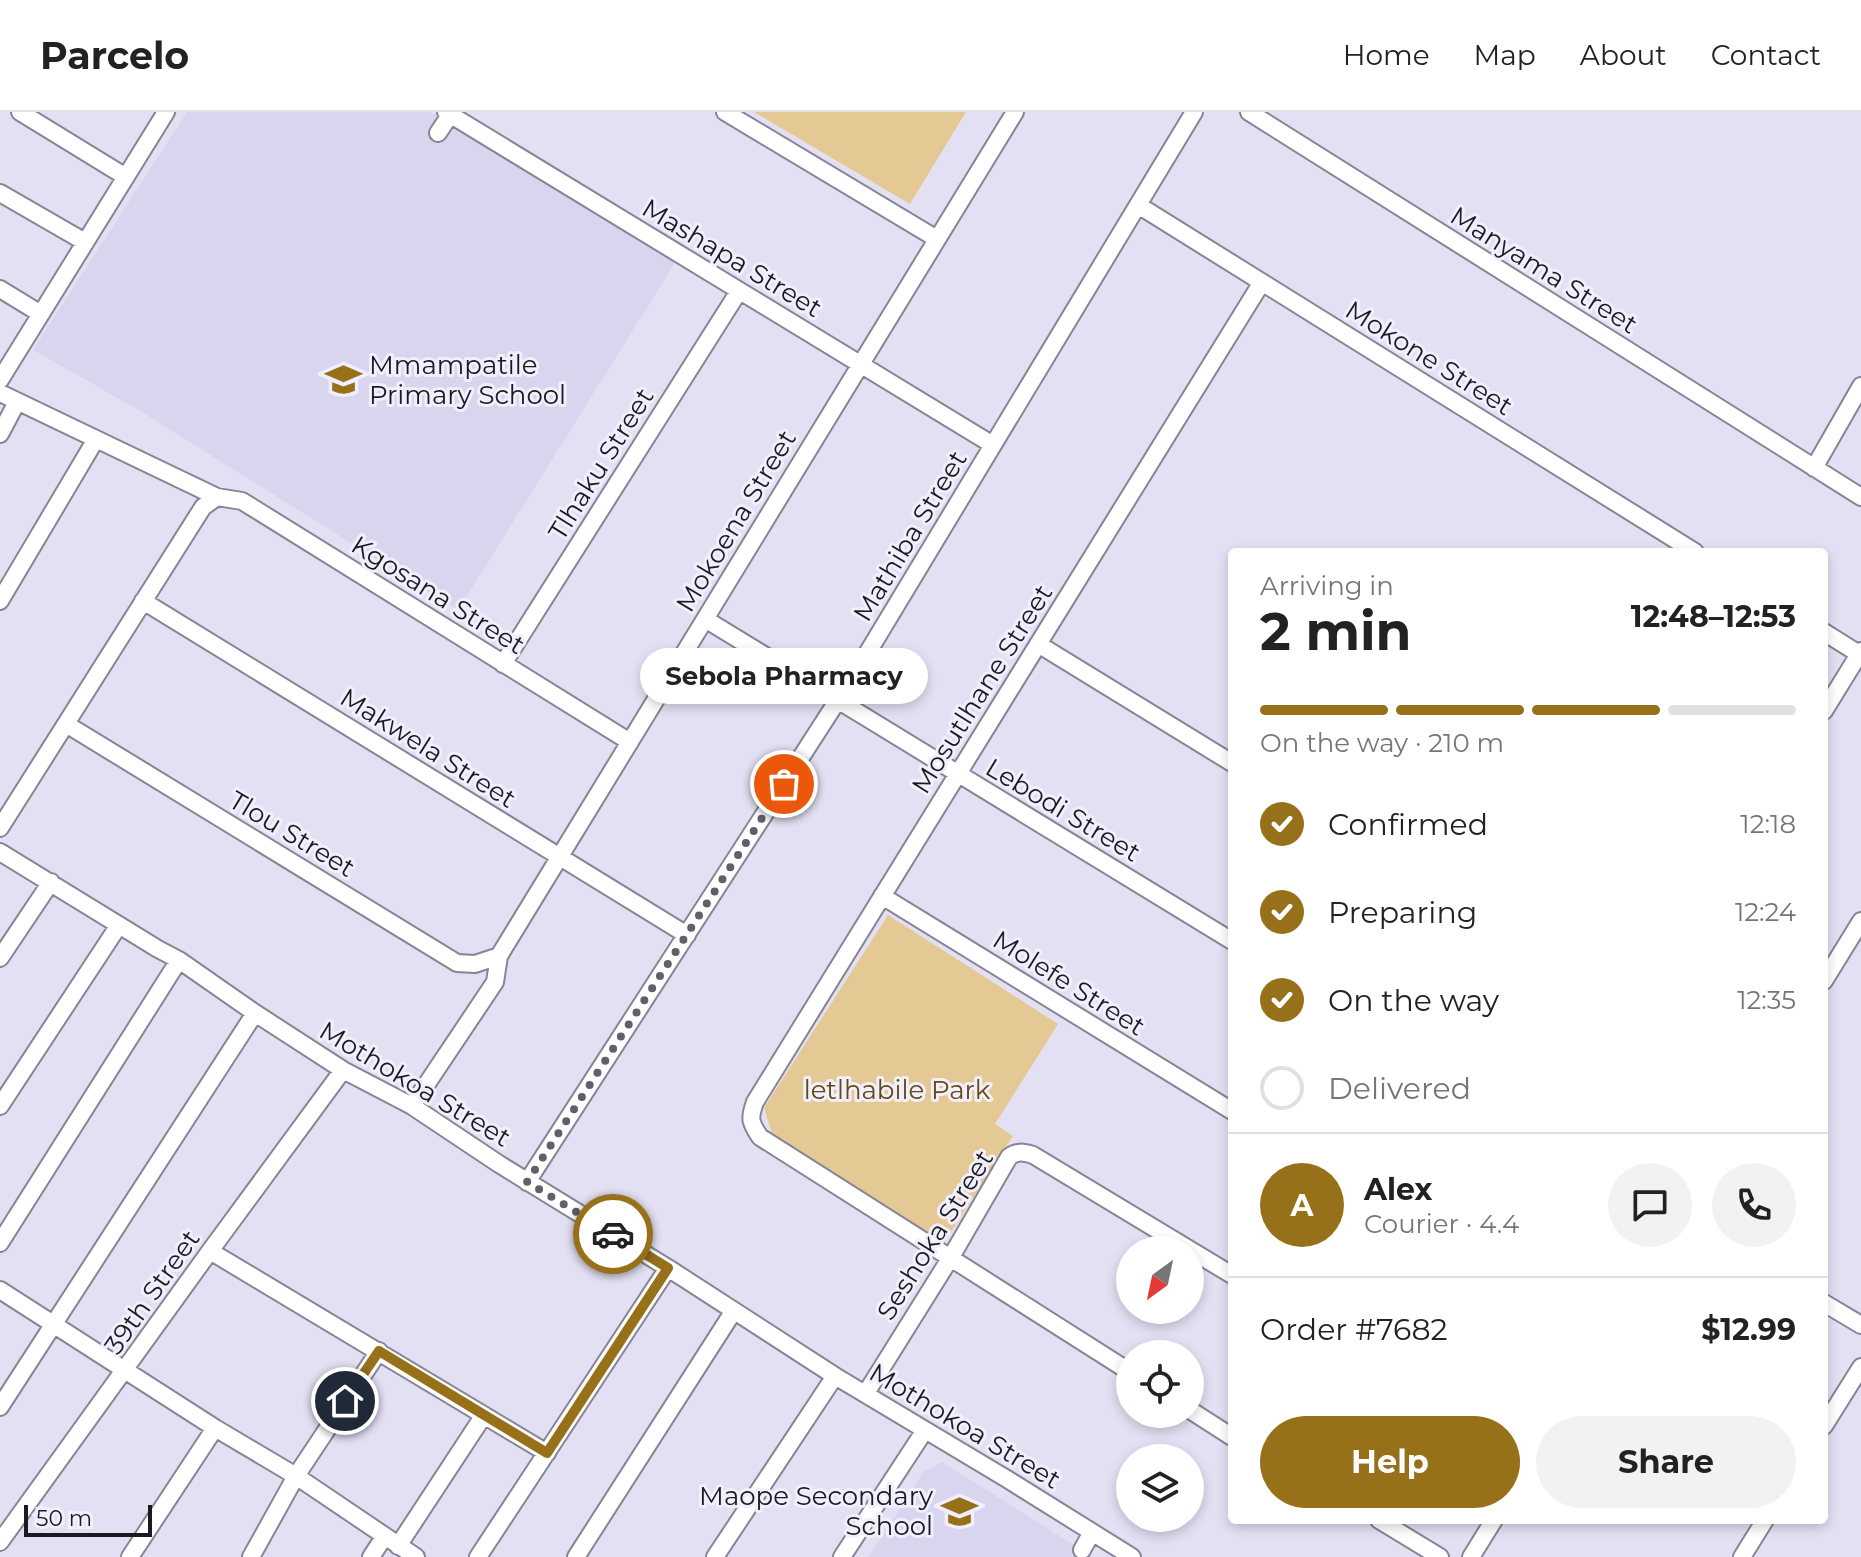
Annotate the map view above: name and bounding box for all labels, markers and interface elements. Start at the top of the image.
text: Parcelo [40,32,189,79]
text: Home [1343,38,1430,72]
text: Map [1474,38,1536,72]
text: About [1580,38,1667,72]
text: Contact [1711,38,1821,72]
street label: Mashapa Street [636,192,828,324]
street label: Manyama Street [1445,200,1643,340]
street label: Mokone Street [1339,294,1519,422]
place label: Mmampatile Primary School [369,349,566,411]
school or university icon: Mmampatile Primary School [324,361,362,399]
street label: Tlhaku Street [542,382,660,546]
street label: Mokoena Street [669,424,803,618]
street label: Mathiba Street [846,445,974,627]
street label: Kgosana Street [345,529,531,661]
text: Arriving in [1260,570,1394,602]
street label: Mosutlhane Street [905,579,1059,799]
text: 12:48–12:53 [1631,598,1796,635]
text: 2 min [1260,600,1412,663]
callout: Sebola Pharmacy [640,648,928,704]
text: Sebola Pharmacy [665,660,903,692]
street label: Makwela Street [334,681,522,815]
text: On the way · 210 m [1260,727,1504,759]
pin [750,750,818,818]
street label: Lebodi Street [980,751,1146,869]
icon: bag [762,762,806,806]
street label: Tlou Street [223,784,361,884]
icon: check [1260,802,1304,846]
text: Confirmed [1328,806,1488,843]
text: 12:18 [1740,808,1796,840]
icon: check [1260,890,1304,934]
text: Preparing [1328,894,1477,931]
text: 12:24 [1735,896,1796,928]
street label: Molefe Street [987,923,1151,1043]
icon: check [1260,978,1304,1022]
text: On the way [1328,982,1499,1019]
text: 12:35 [1737,984,1796,1016]
street label: Mothokoa Street [314,1014,516,1154]
text: Delivered [1328,1070,1471,1107]
park label: letlhabile Park [804,1074,991,1106]
street label: Seshoka Street [870,1144,1000,1326]
button: chat [1608,1163,1692,1247]
button: phone [1712,1163,1796,1247]
text: Alex [1364,1171,1432,1208]
text: A [1291,1187,1313,1224]
courier [573,1194,653,1274]
text: Courier · 4.4 [1364,1208,1519,1240]
icon: car [591,1212,635,1256]
street label: 39th Street [98,1224,206,1360]
north arrow [1116,1236,1204,1324]
map controls [1116,1236,1204,1532]
text: Order #7682 [1260,1311,1448,1348]
text: $12.99 [1701,1311,1796,1348]
button: locate [1116,1340,1204,1428]
street label: Mothokoa Street [864,1356,1066,1496]
pin [311,1367,379,1435]
icon: home [323,1379,367,1423]
button: Help [1260,1416,1520,1508]
button: Share [1536,1416,1796,1508]
button: layers [1116,1444,1204,1532]
place label: Maope Secondary School [699,1480,934,1542]
school or university icon: Maope Secondary School [940,1492,978,1530]
scale bar [24,1501,152,1537]
text: 50 m [36,1505,92,1532]

